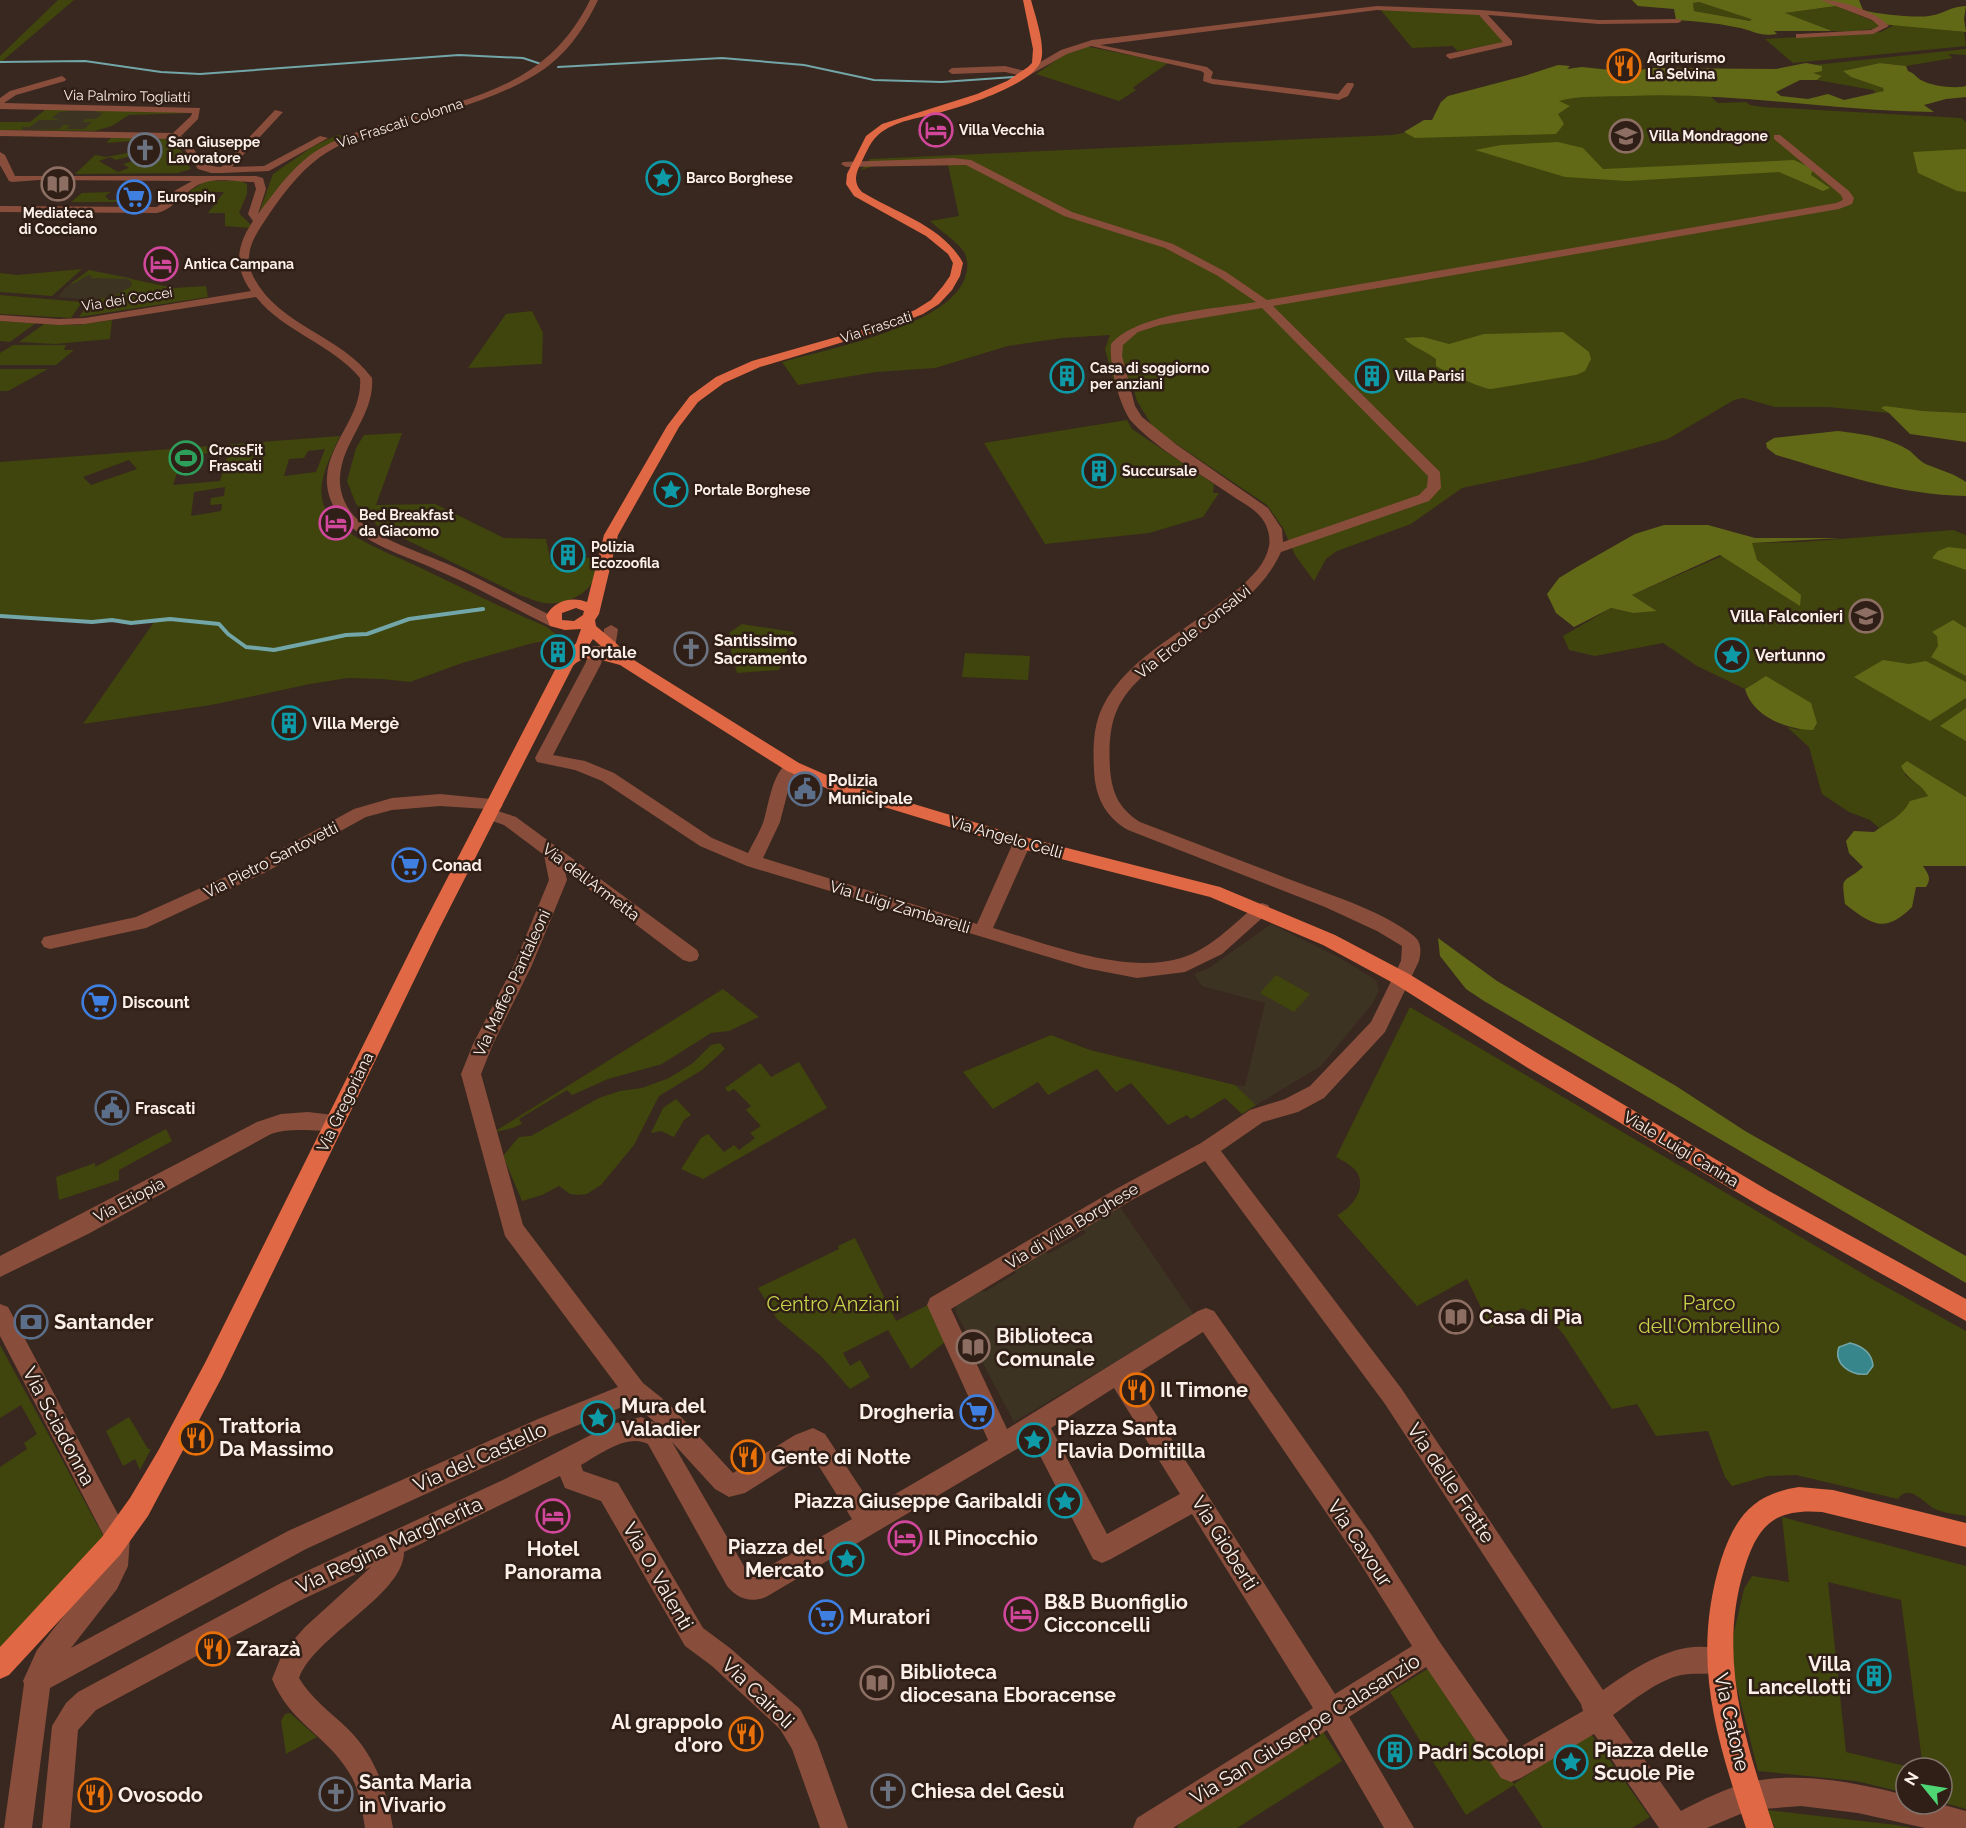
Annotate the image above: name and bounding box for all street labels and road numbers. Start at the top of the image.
street label: Via Palmiro Togliatti [63,87,191,105]
street label: Via Frascati Colonna [335,95,465,151]
street label: Via dei Coccei [80,284,174,314]
street label: Via Frascati [838,308,914,346]
street label: Via Ercole Consalvi [1132,581,1254,683]
street label: Via Angelo Celli [947,812,1065,862]
street label: Via Pietro Santovetti [201,818,341,902]
street label: Via dell'Armetta [539,839,643,925]
street label: Via Luigi Zambarelli [827,877,973,937]
street label: Via Maffeo Pantaleoni [470,907,554,1059]
street label: Via Gregoriana [313,1049,377,1155]
street label: Viale Luigi Canina [1620,1107,1742,1191]
street label: Via Etiopia [90,1173,168,1227]
street label: Via di Villa Borghese [1002,1179,1142,1273]
street label: Via Sciadonna [18,1363,100,1489]
street label: Via del Castello [410,1417,550,1497]
street label: Via delle Fratte [1402,1418,1500,1548]
street label: Via Regina Margherita [292,1491,486,1599]
street label: Via Gioberti [1187,1491,1263,1595]
street label: Via Cavour [1322,1495,1398,1591]
street label: Via O. Valenti [618,1518,698,1634]
street label: Via San Giuseppe Calasanzio [1186,1648,1424,1810]
street label: Via Cairoli [717,1653,799,1733]
street label: Via Catone [1709,1670,1755,1774]

